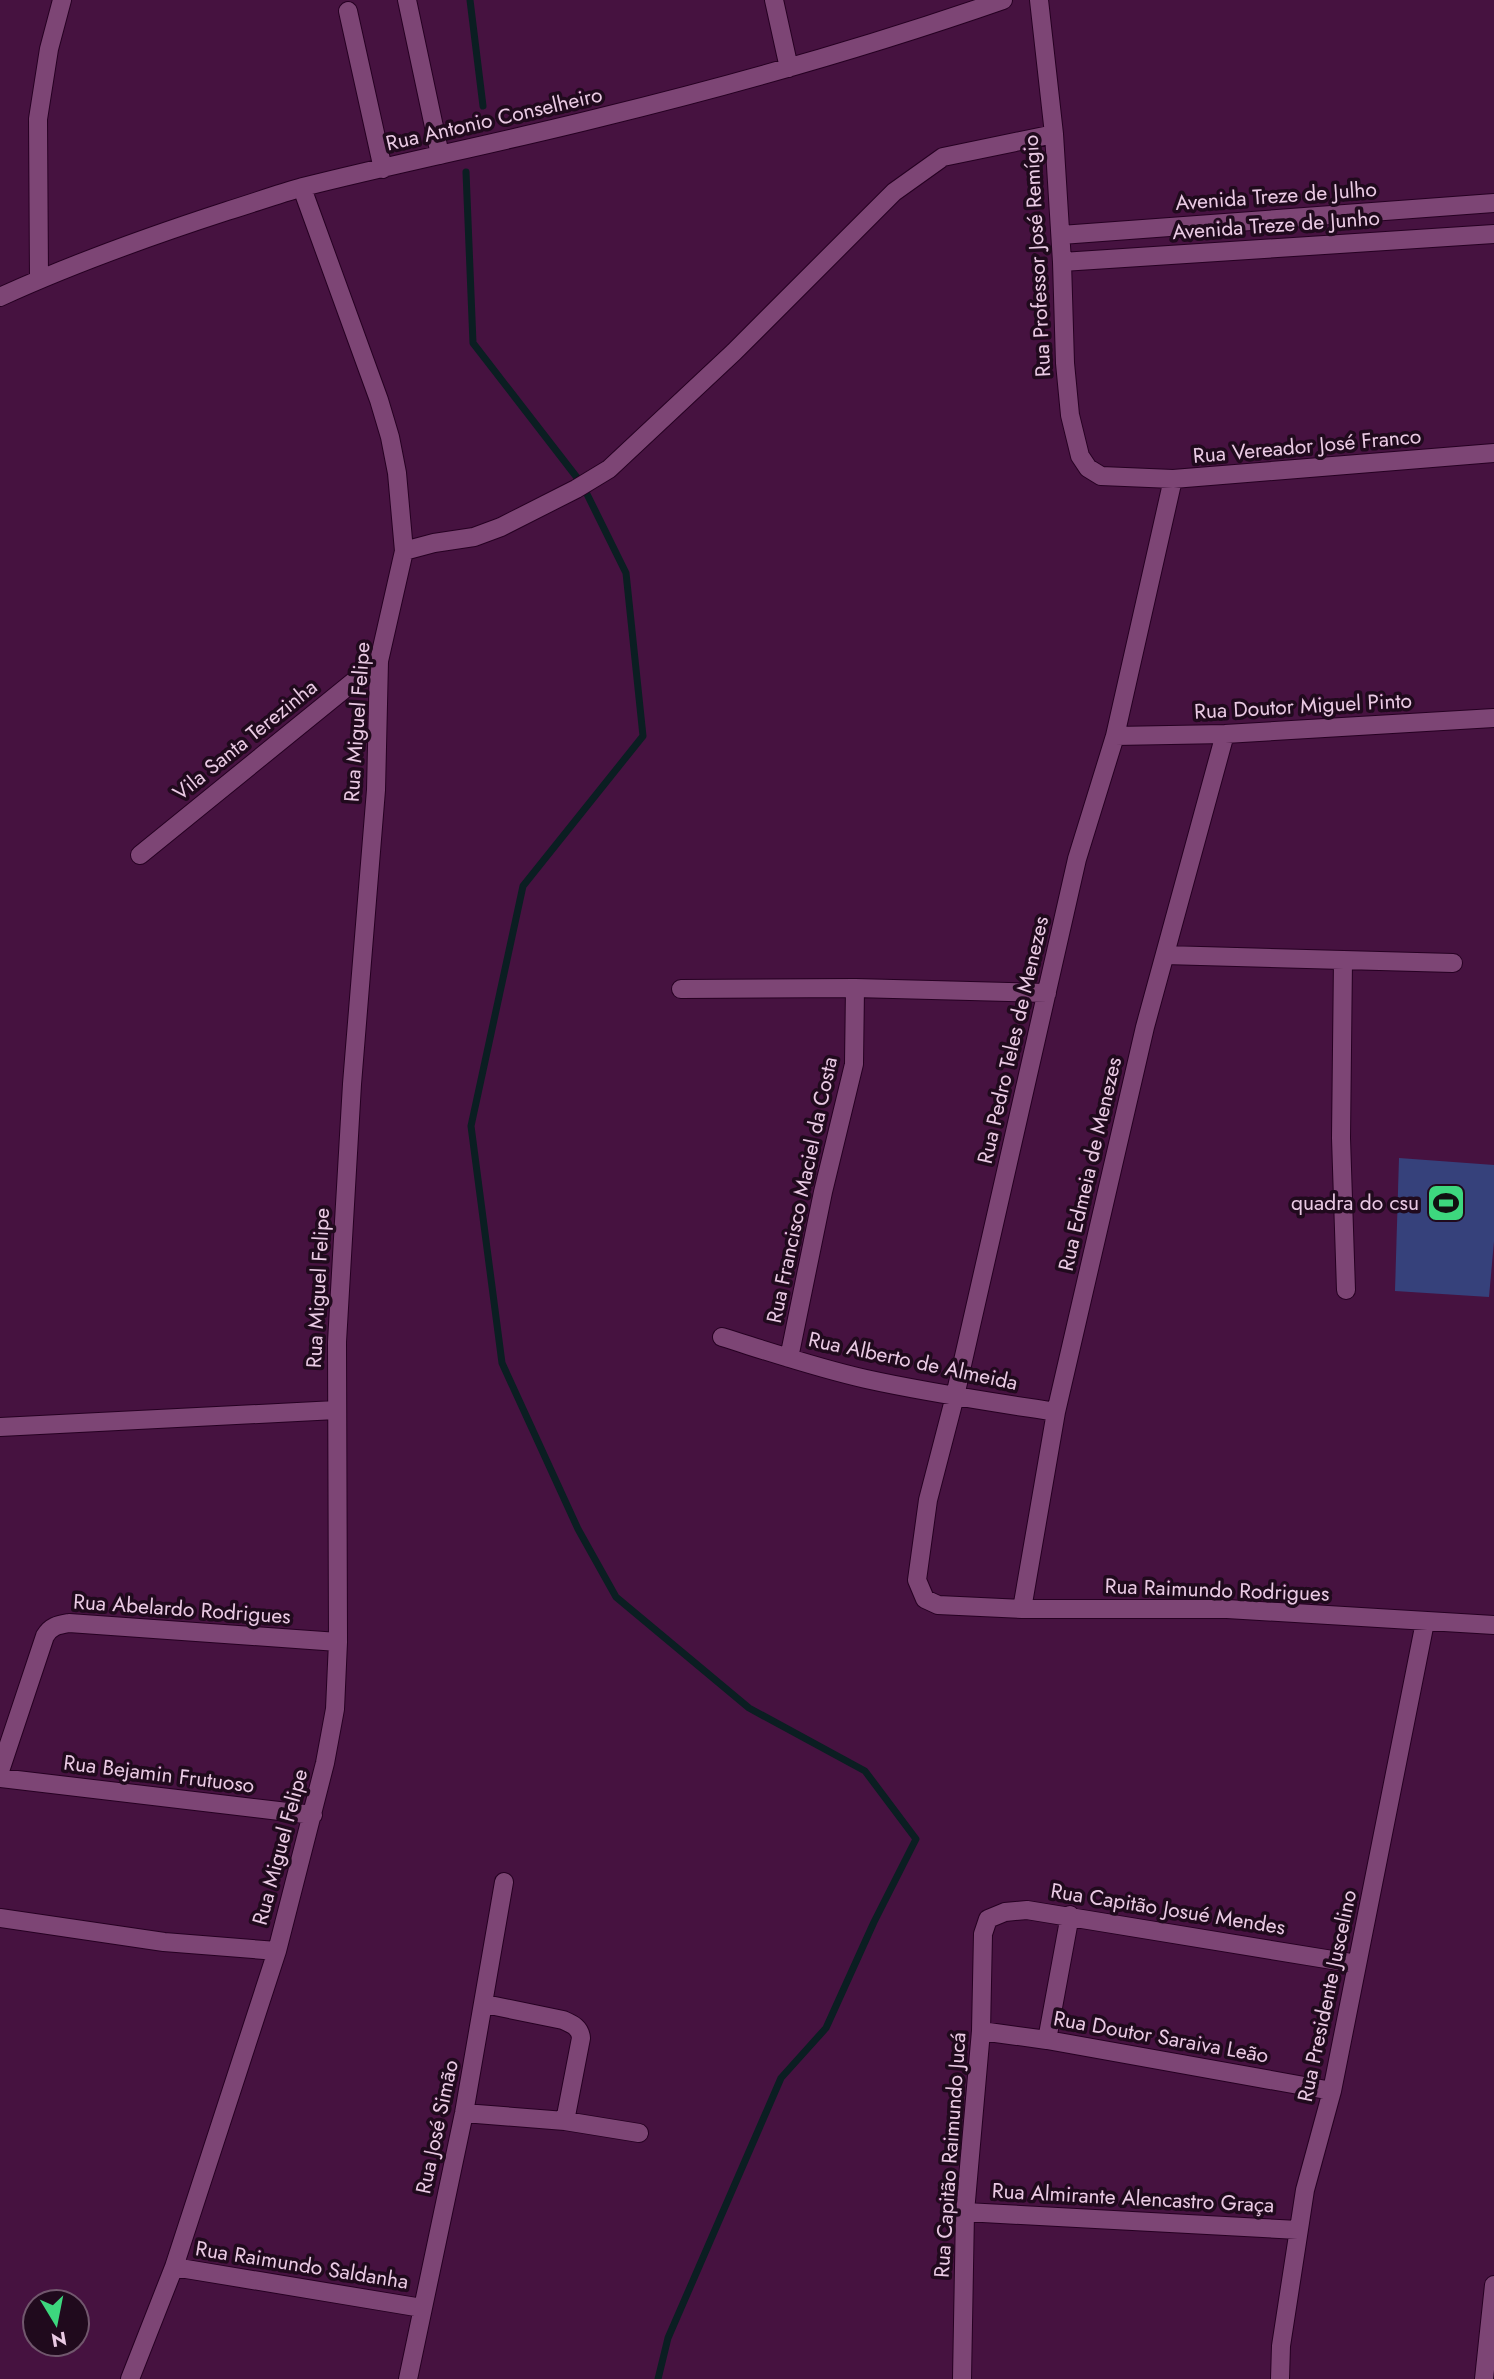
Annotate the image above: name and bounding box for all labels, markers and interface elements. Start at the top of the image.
street label: Rua Antonio Conselheiro [383,79,605,159]
street label: Rua Professor José Remígio [1016,134,1058,378]
street label: Avenida Treze de Julho [1174,174,1378,218]
street label: Avenida Treze de Junho [1171,203,1381,247]
street label: Rua Vereador José Franco [1192,421,1422,471]
street label: Rua Miguel Felipe [336,641,378,803]
street label: Vila Santa Terezinha [166,672,324,808]
street label: Rua Doutor Miguel Pinto [1193,685,1413,727]
street label: Rua Pedro Teles de Menezes [970,913,1056,1167]
street label: Rua Francisco Maciel da Costa [759,1054,845,1326]
street label: Rua Edmeia de Menezes [1051,1054,1129,1274]
sports icon: quadra do csu [1425,1182,1467,1224]
place label: quadra do csu [1291,1188,1419,1218]
street label: Rua Miguel Felipe [299,1207,337,1369]
street label: Rua Alberto de Almeida [806,1324,1020,1398]
street label: Rua Raimundo Rodrigues [1104,1571,1330,1609]
street label: Rua Abelardo Rodrigues [72,1586,292,1632]
street label: Rua Bejamin Frutuoso [62,1747,256,1801]
street label: Rua Miguel Felipe [245,1765,315,1928]
street label: Rua Capitão Josué Mendes [1048,1876,1288,1942]
street label: Rua Presidente Juscelino [1290,1887,1364,2105]
street label: Rua Doutor Saraiva Leão [1051,2003,1271,2071]
street label: Rua Capitão Raimundo Jucá [926,2031,974,2279]
street label: Rua José Simão [408,2057,466,2197]
street label: Rua Almirante Alencastro Graça [991,2176,1275,2220]
street label: Rua Raimundo Saldanha [193,2233,411,2297]
north arrow [21,2288,91,2358]
text: N [49,2325,69,2354]

